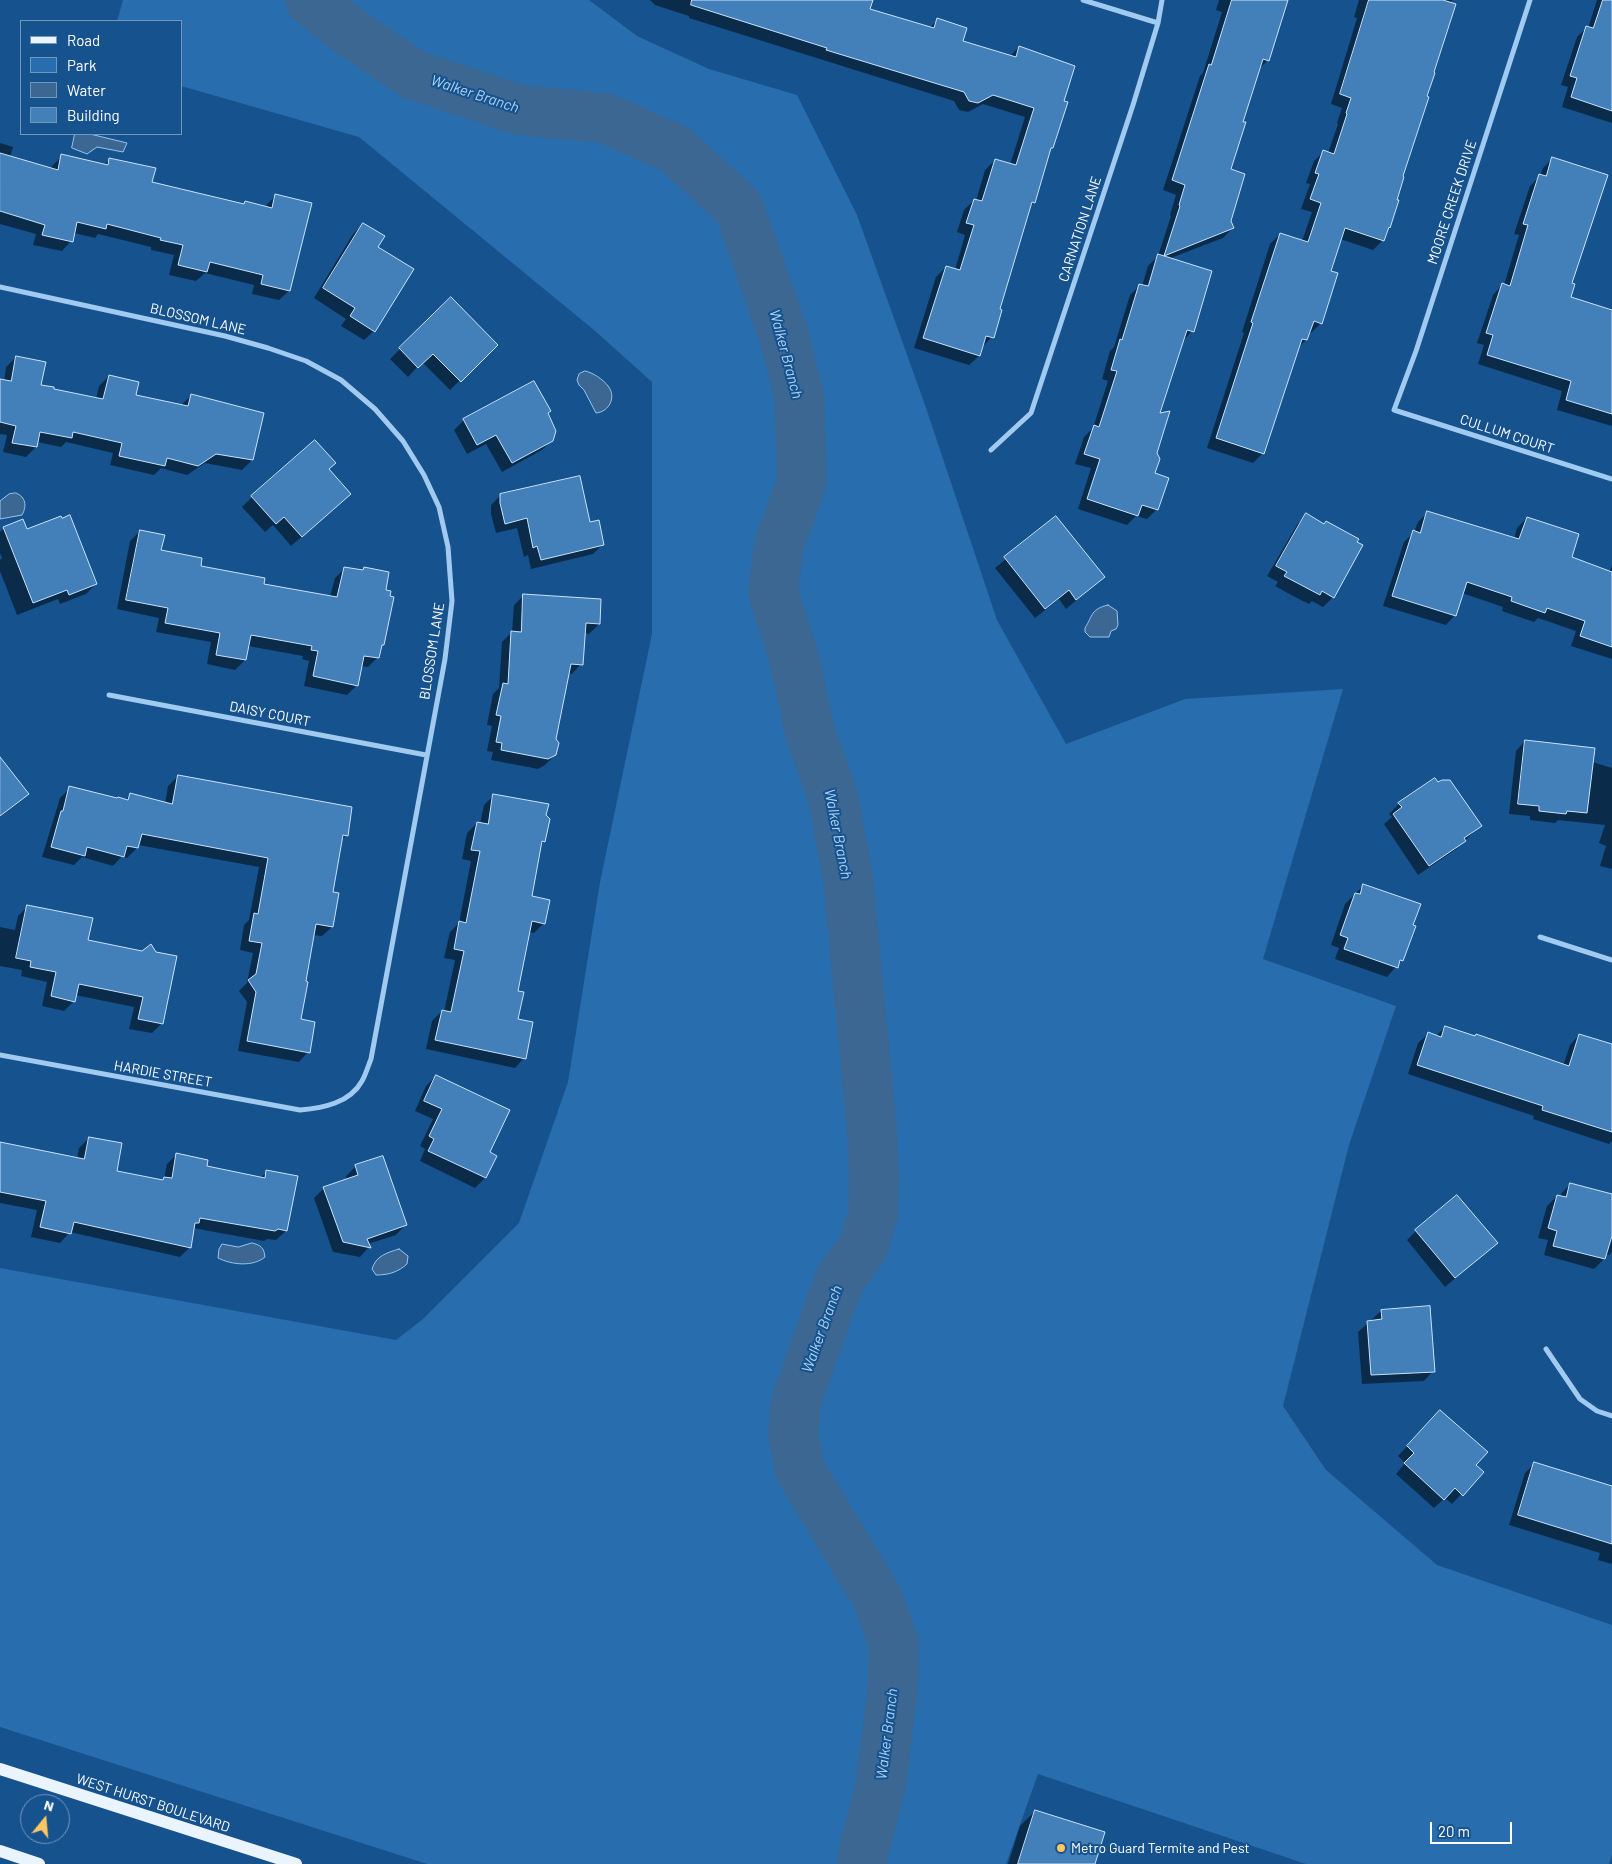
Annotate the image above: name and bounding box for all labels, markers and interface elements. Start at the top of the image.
legend [20,20,182,135]
text: Road [67,31,100,49]
text: Park [67,56,96,74]
water label: Walker Branch [429,71,521,117]
text: Water [67,81,106,99]
text: Building [67,106,120,124]
street label: MOORE CREEK DRIVE [1424,138,1480,266]
street label: CARNATION LANE [1055,174,1105,284]
street label: BLOSSOM LANE [148,300,248,338]
water label: Walker Branch [765,307,807,401]
street label: CULLUM COURT [1458,411,1556,457]
street label: BLOSSOM LANE [416,601,448,701]
street label: DAISY COURT [228,698,312,730]
water label: Walker Branch [820,787,856,881]
street label: HARDIE STREET [113,1057,213,1091]
water label: Walker Branch [798,1283,846,1375]
water label: Walker Branch [872,1687,902,1781]
street label: WEST HURST BOULEVARD [74,1770,232,1836]
north arrow [20,1794,70,1844]
text: N [42,1796,56,1815]
scale bar [1432,1812,1514,1844]
text: 20 m [1438,1822,1470,1840]
place label: Metro Guard Termite and Pest [1071,1840,1250,1856]
marker: Metro Guard Termite and Pest [1055,1842,1067,1854]

